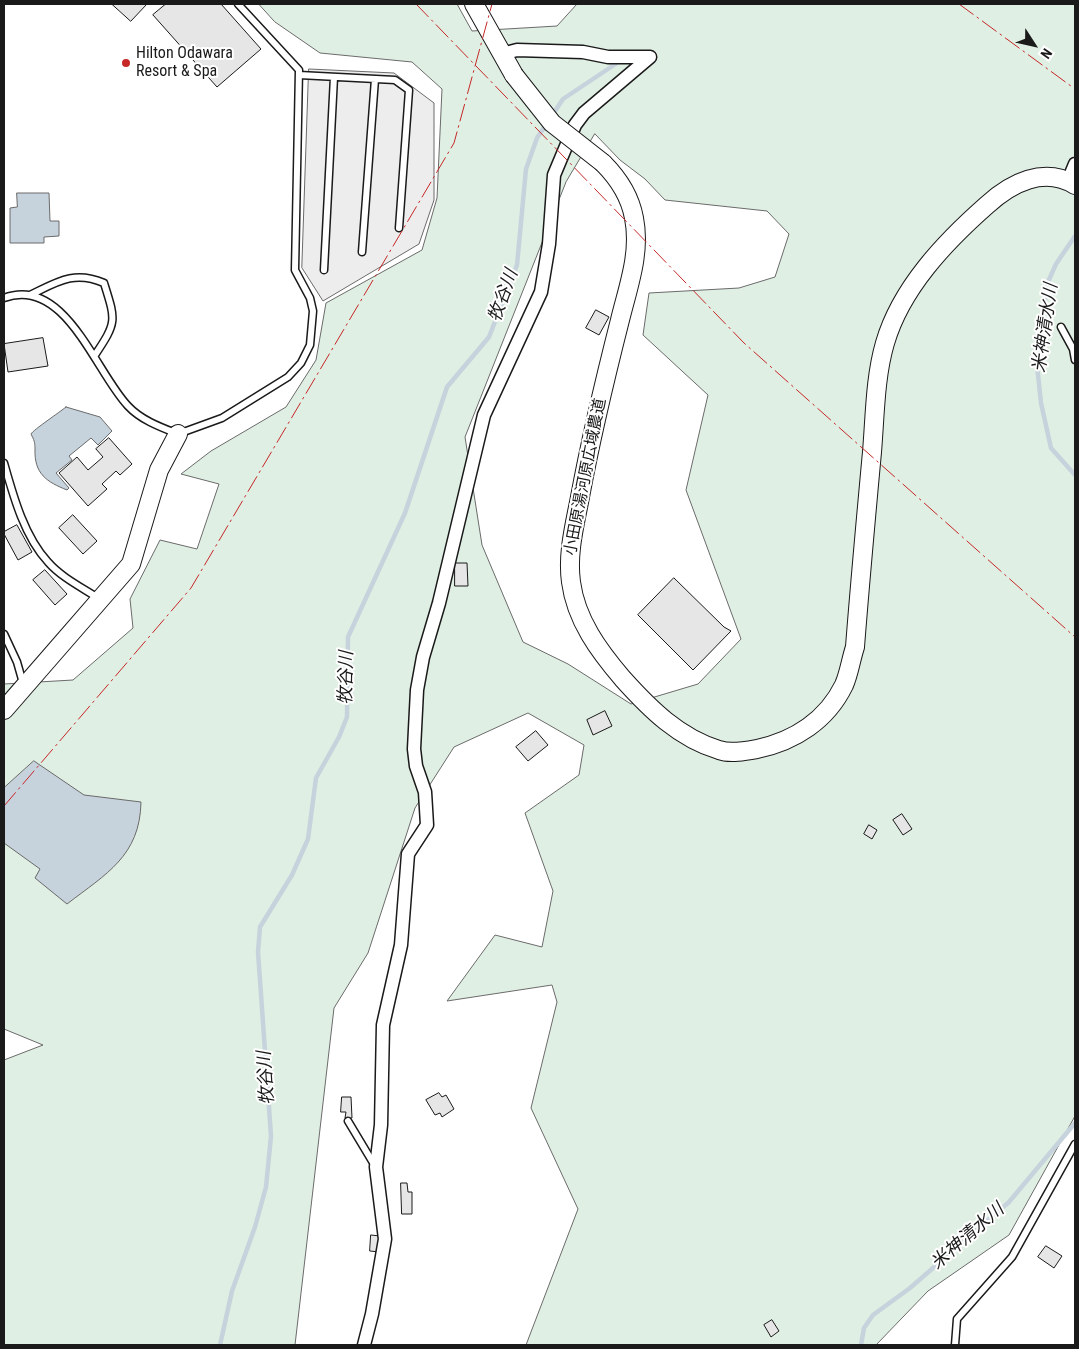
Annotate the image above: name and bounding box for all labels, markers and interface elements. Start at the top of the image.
north arrow [1009,20,1059,70]
place label: Hilton Odawara Resort & Spa [136,44,233,82]
text: N [1037,45,1055,62]
marker: Hilton Odawara Resort & Spa [120,57,132,69]
water label: 牧谷川 [485,267,523,325]
water label: 米神清水川 [1029,282,1063,374]
street label: 小田原湯河原広域農道 [561,397,611,557]
water label: 牧谷川 [336,651,358,705]
water label: 牧谷川 [254,1050,280,1106]
water label: 米神清水川 [927,1199,1009,1275]

